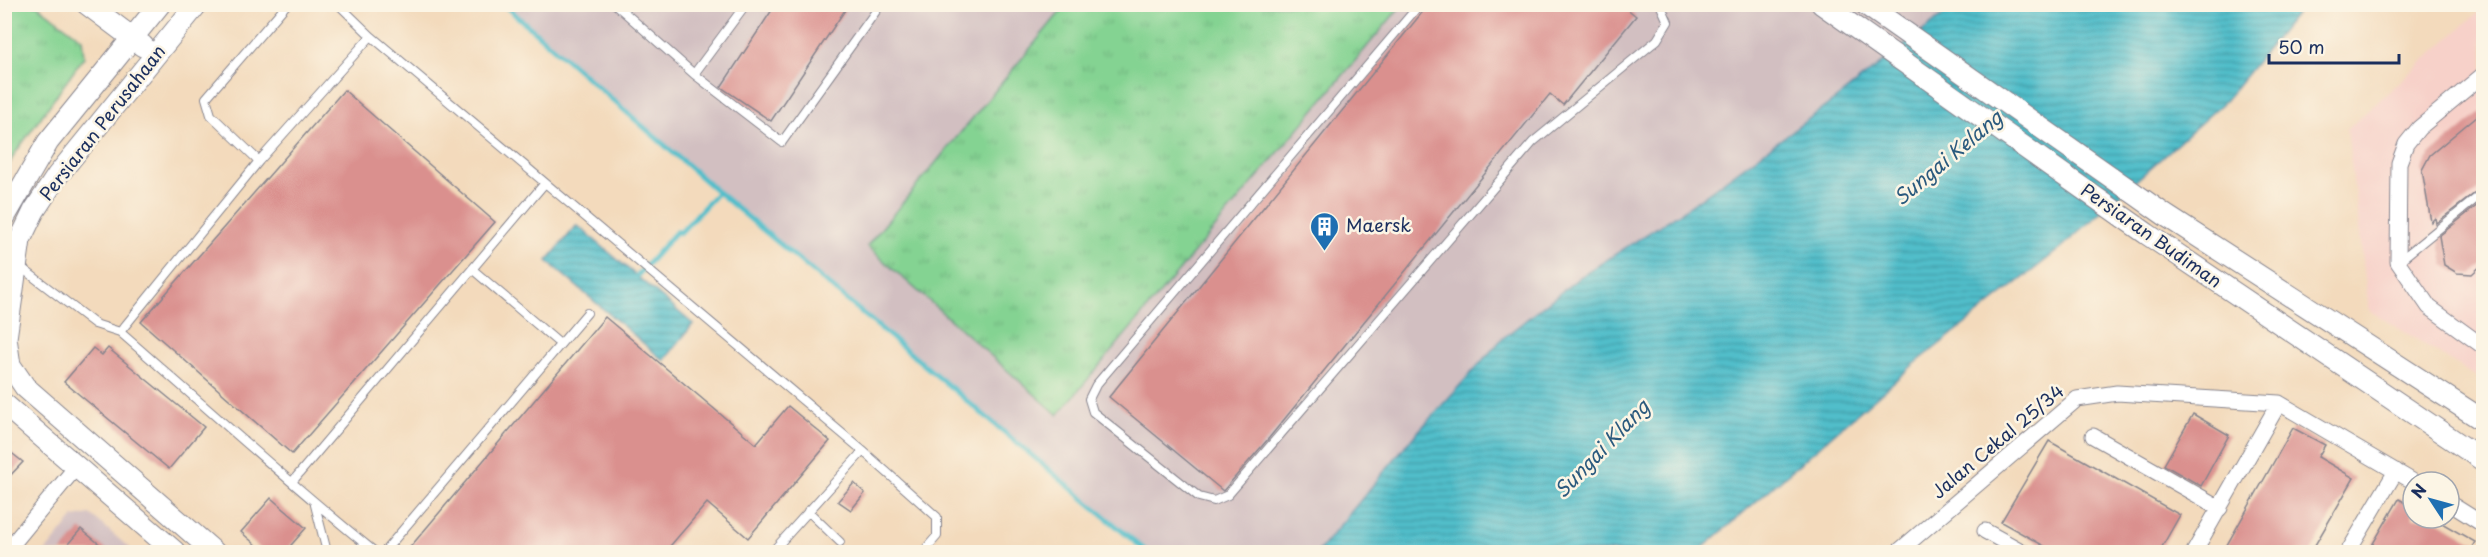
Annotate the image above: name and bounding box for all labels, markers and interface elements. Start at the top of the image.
scale bar [2269,27,2400,65]
text: 50 m [2278,33,2325,60]
street label: Persiaran Perusahaan [32,38,171,206]
water label: Sungai Kelang [1886,102,2009,212]
street label: Persiaran Budiman [2076,176,2228,294]
building icon: Maersk [1309,210,1341,252]
place label: Maersk [1346,211,1411,238]
street label: Jalan Cekal 25/34 [1925,377,2069,504]
water label: Sungai Klang [1547,392,1657,504]
north arrow [2401,470,2461,530]
text: N [2405,478,2431,503]

